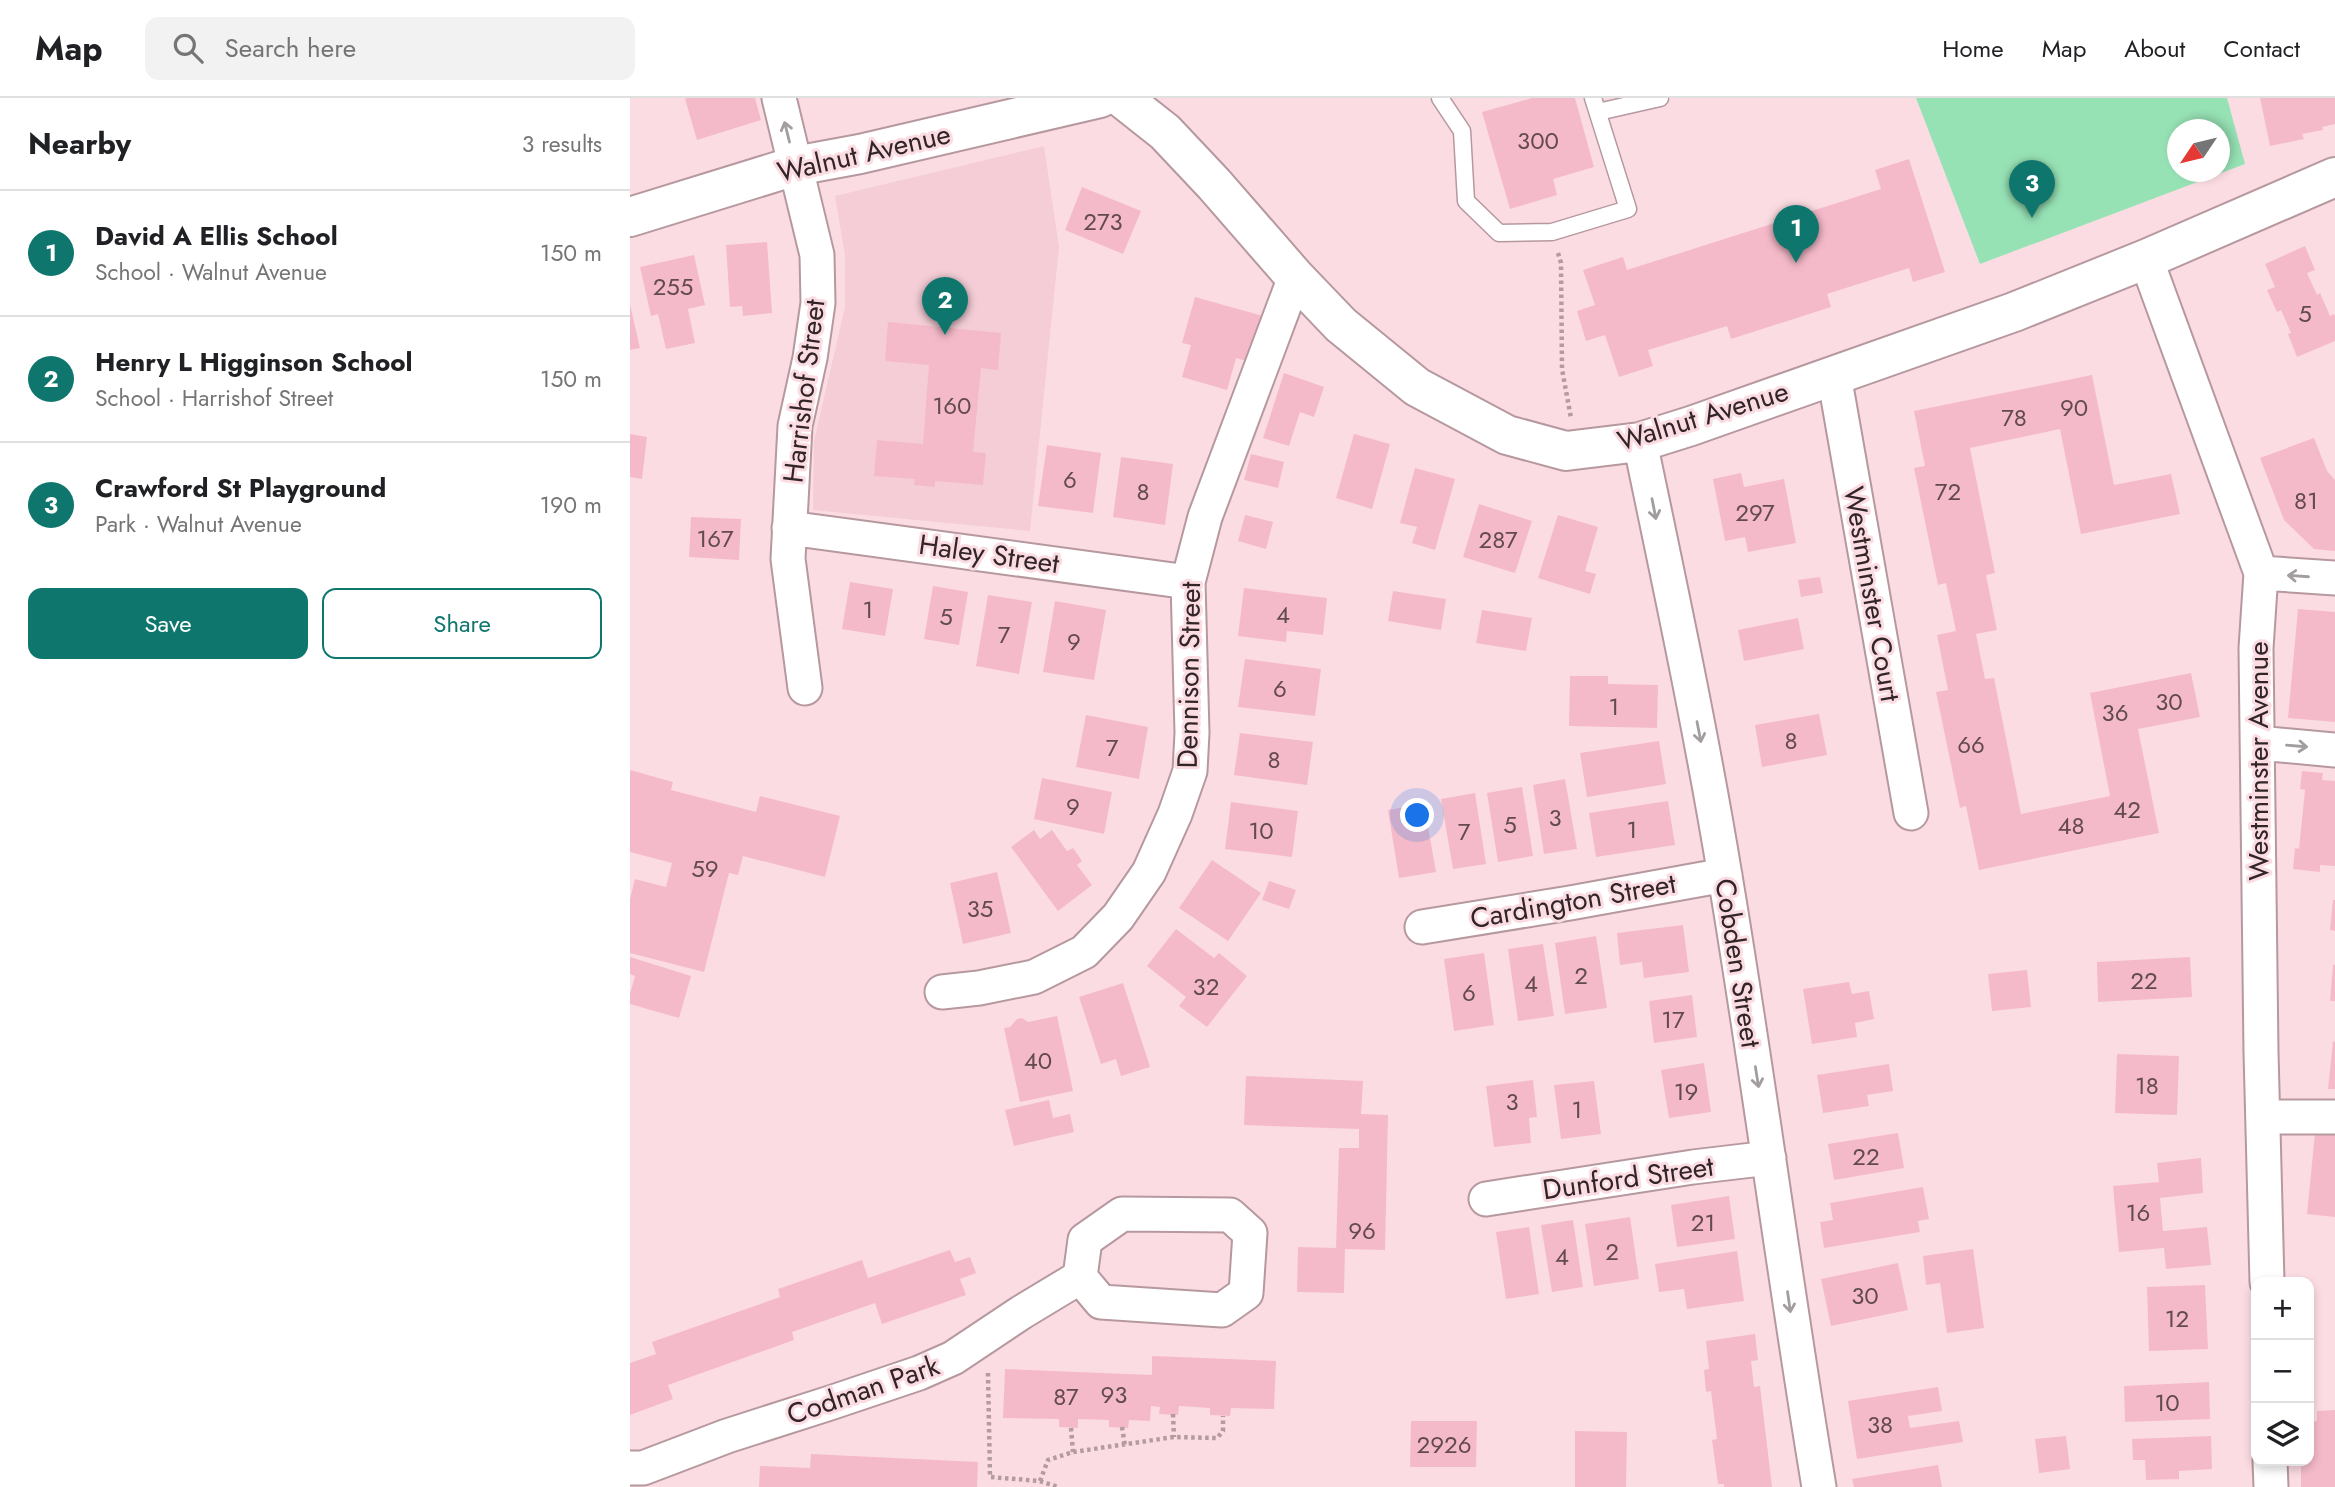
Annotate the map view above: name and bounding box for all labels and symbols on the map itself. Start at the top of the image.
street label: Walnut Avenue [773,113,955,193]
north arrow [2167,119,2230,182]
one-way arrow [780,121,793,144]
house number: 300 [1517,123,1559,158]
pin: 3 [2009,160,2055,218]
house number: 273 [1083,204,1123,239]
pin: 1 [1773,205,1819,263]
house number: 255 [653,269,693,304]
pin: 2 [922,277,968,335]
house number: 5 [2298,296,2312,331]
street label: Harrishof Street [772,297,836,485]
street label: Walnut Avenue [1613,371,1793,461]
house number: 160 [932,388,972,423]
house number: 90 [2060,390,2088,425]
house number: 78 [2001,400,2027,435]
house number: 6 [1063,462,1077,497]
house number: 8 [1136,474,1150,509]
house number: 72 [1935,474,1961,509]
street label: Westminster Court [1833,483,1911,705]
house number: 81 [2294,483,2318,518]
house number: 297 [1735,495,1775,530]
one-way arrow [1647,497,1661,520]
house number: 167 [696,521,734,556]
house number: 287 [1479,522,1518,557]
street label: Haley Street [916,524,1062,584]
one-way arrow [2287,569,2310,582]
street label: Dennison Street [1167,581,1211,769]
house number: 1 [863,592,873,627]
house number: 4 [1276,597,1290,632]
house number: 5 [939,599,953,634]
house number: 7 [998,617,1011,652]
house number: 9 [1067,624,1081,659]
street label: Westminster Avenue [2238,641,2279,881]
house number: 6 [1273,671,1287,706]
house number: 30 [2155,684,2183,719]
house number: 1 [1609,689,1619,724]
house number: 36 [2102,695,2128,730]
one-way arrow [1692,720,1706,743]
house number: 8 [1784,723,1798,758]
house number: 66 [1957,727,1985,762]
house number: 7 [1106,730,1119,765]
one-way arrow [2285,740,2307,753]
house number: 8 [1267,742,1281,777]
house number: 9 [1066,789,1080,824]
house number: 42 [2113,792,2141,827]
your location [1400,798,1434,832]
house number: 3 [1548,800,1562,835]
house number: 5 [1503,807,1517,842]
house number: 48 [2057,808,2085,843]
house number: 1 [1627,812,1637,847]
house number: 10 [1248,813,1274,848]
house number: 7 [1458,814,1471,849]
house number: 59 [691,851,719,886]
street label: Cardington Street [1467,863,1679,939]
street label: Cobden Street [1704,875,1772,1051]
house number: 35 [967,891,993,926]
house number: 2 [1574,958,1588,993]
house number: 22 [2130,963,2158,998]
house number: 4 [1524,966,1538,1001]
house number: 32 [1193,969,1219,1004]
house number: 6 [1462,975,1476,1010]
house number: 17 [1661,1002,1685,1037]
house number: 40 [1024,1043,1052,1078]
one-way arrow [1751,1065,1764,1088]
house number: 18 [2135,1068,2159,1103]
house number: 19 [1674,1074,1698,1109]
house number: 3 [1505,1084,1519,1119]
house number: 1 [1572,1092,1582,1127]
house number: 22 [1852,1139,1880,1174]
street label: Dunford Street [1540,1146,1717,1210]
house number: 16 [2126,1195,2150,1230]
house number: 21 [1691,1205,1715,1240]
house number: 96 [1348,1213,1376,1248]
house number: 2 [1605,1234,1619,1269]
house number: 4 [1555,1239,1569,1274]
house number: 30 [1851,1278,1879,1313]
one-way arrow [1783,1290,1796,1313]
house number: 12 [2165,1301,2189,1336]
street label: Codman Park [781,1345,945,1435]
house number: 93 [1101,1377,1127,1412]
house number: 87 [1053,1379,1079,1414]
house number: 10 [2154,1385,2180,1420]
house number: 38 [1867,1407,1893,1442]
house number: 2926 [1417,1427,1471,1462]

